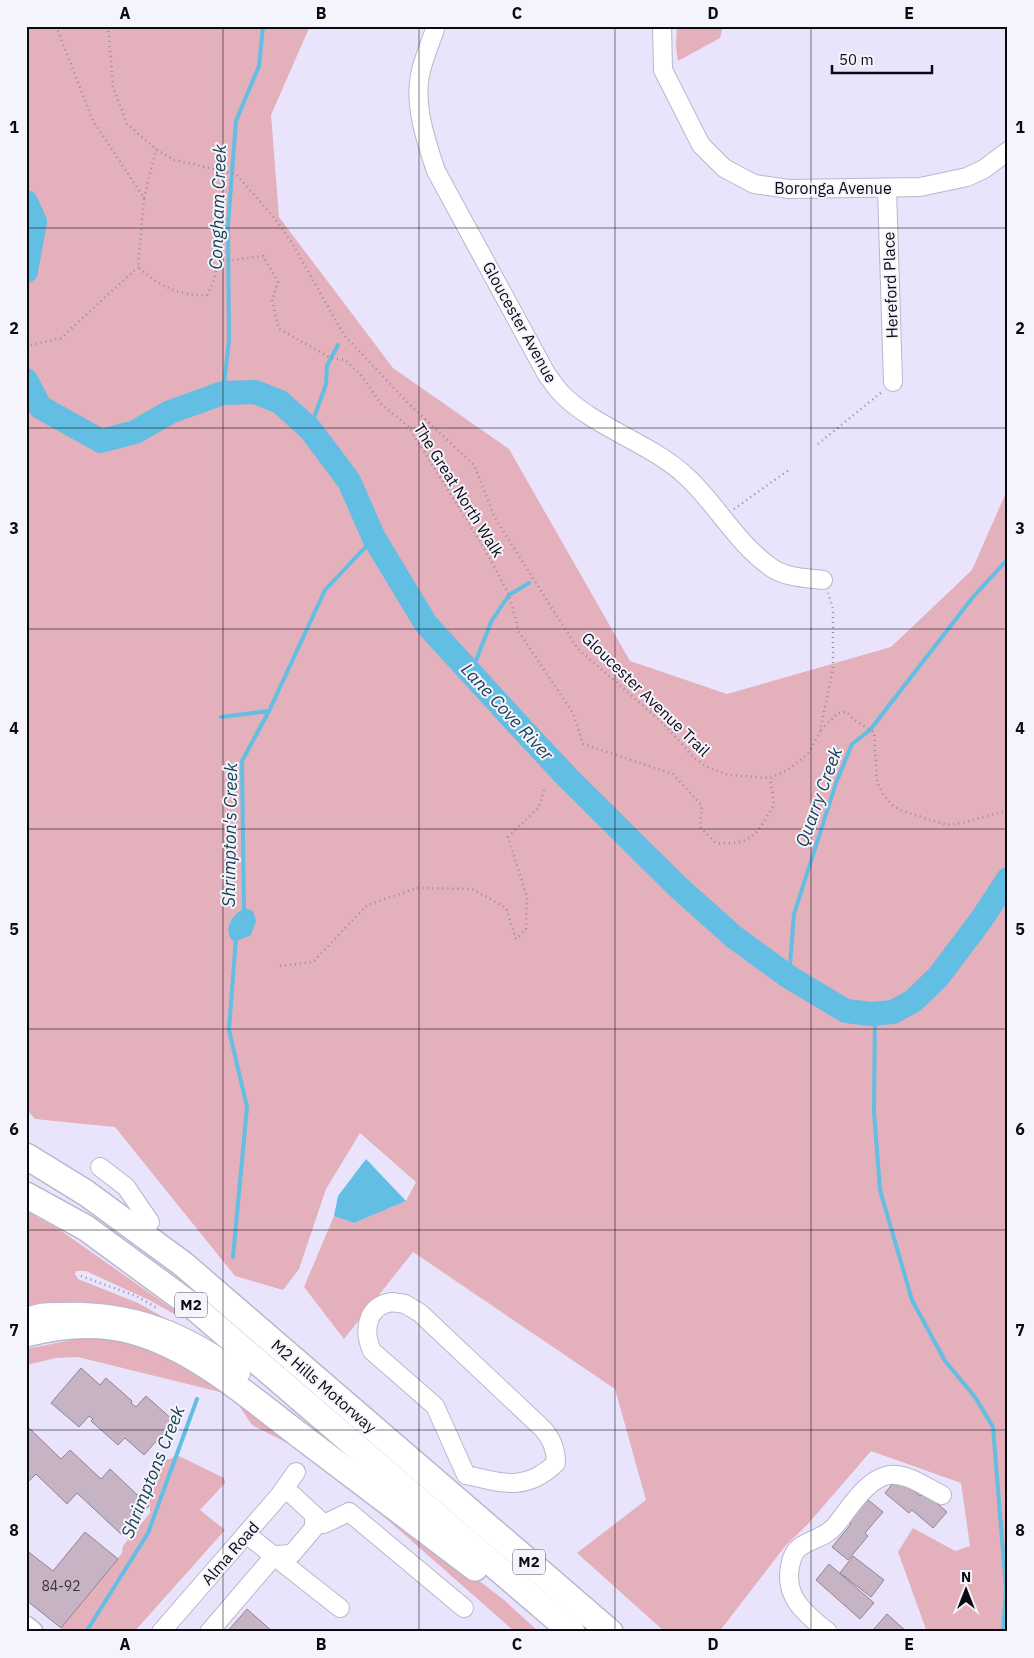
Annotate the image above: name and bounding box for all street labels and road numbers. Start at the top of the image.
street label: Boronga Avenue [774,178,892,198]
street label: Hereford Place [878,231,902,339]
street label: Gloucester Avenue [478,258,562,386]
street label: The Great North Walk [410,419,509,561]
street label: Gloucester Avenue Trail [578,628,714,760]
road number: M2 [175,1292,207,1318]
street label: M2 Hills Motorway [267,1335,381,1437]
street label: Alma Road [197,1517,263,1589]
road number: M2 [513,1550,545,1574]

